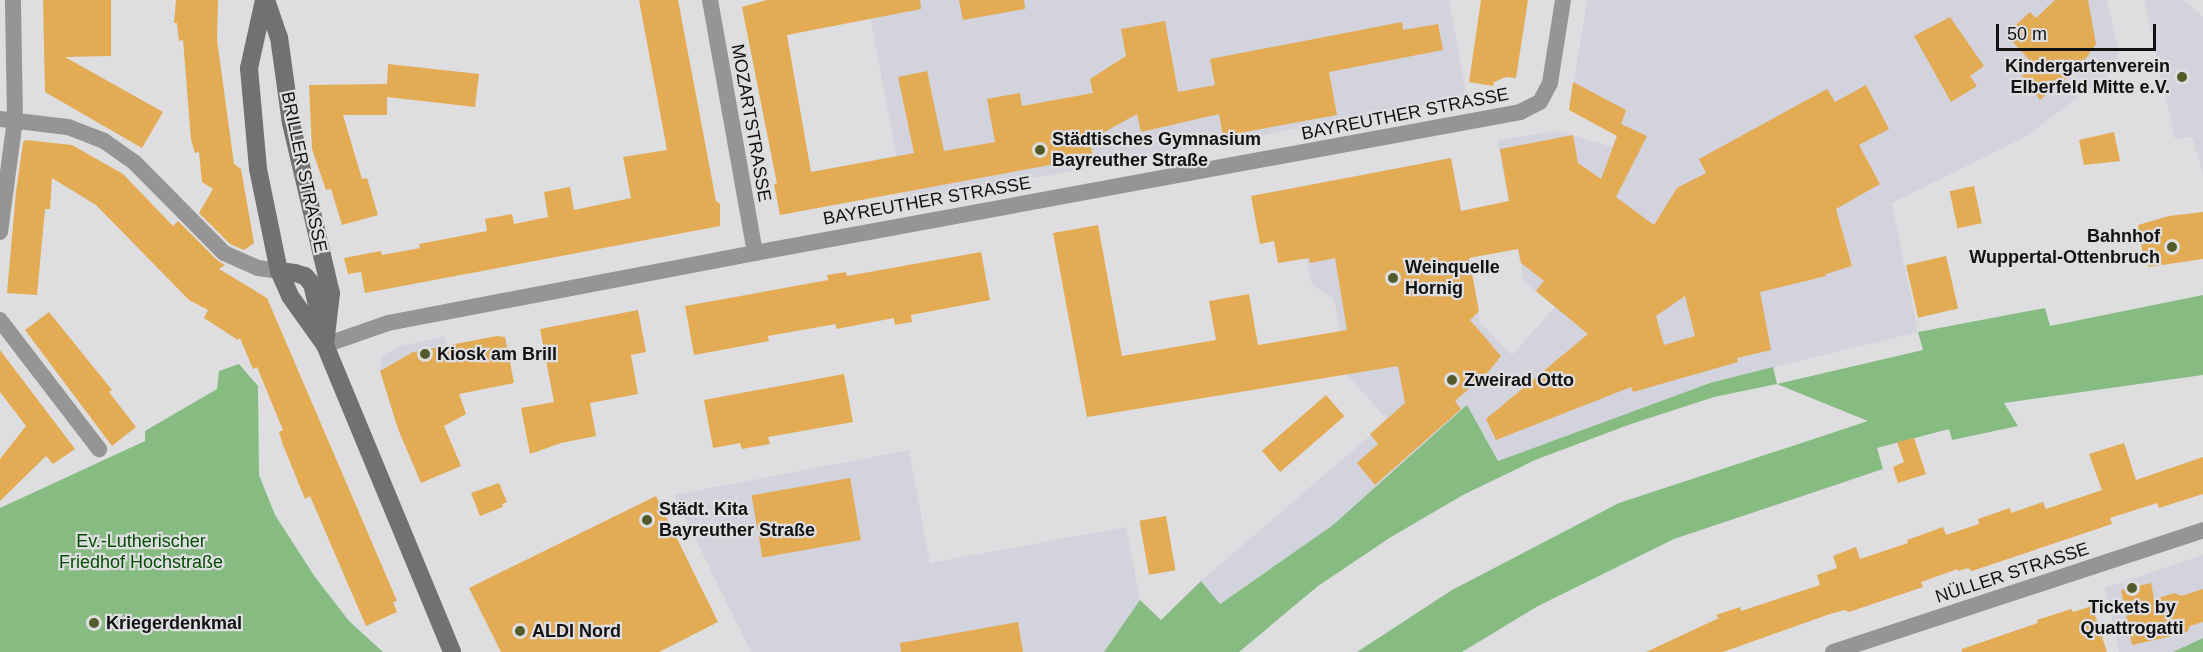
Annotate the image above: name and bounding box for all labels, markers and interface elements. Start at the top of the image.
scale bar [1999,12,2160,50]
text: 50 m [2007,24,2047,44]
street label: MOZARTSTRASSE [726,42,776,204]
place label: Kindergartenverein Elberfeld Mitte e.V. [2005,56,2170,98]
marker: Kindergartenverein Elberfeld Mitte e.V. [2175,70,2189,84]
street label: BAYREUTHER STRASSE [1300,83,1510,145]
street label: BRILLER STRASSE [276,90,332,254]
place label: Städtisches Gymnasium Bayreuther Straße [1052,129,1261,172]
marker: Städtisches Gymnasium Bayreuther Straße [1033,143,1047,157]
street label: BAYREUTHER STRASSE [821,172,1033,230]
place label: Bahnhof Wuppertal-Ottenbruch [1969,226,2160,268]
marker: Bahnhof Wuppertal-Ottenbruch [2165,240,2179,254]
place label: Weinquelle Hornig [1405,257,1500,300]
marker: Weinquelle Hornig [1386,271,1400,285]
place label: Kiosk am Brill [437,343,557,365]
marker: Kiosk am Brill [418,347,432,361]
place label: Zweirad Otto [1464,369,1574,391]
marker: Zweirad Otto [1445,373,1459,387]
place label: Städt. Kita Bayreuther Straße [659,499,815,542]
marker: Städt. Kita Bayreuther Straße [640,513,654,527]
park label: Ev.-Lutherischer Friedhof Hochstraße [59,531,223,574]
street label: NÜLLER STRASSE [1933,538,2091,608]
marker: Tickets by Quattrogatti [2125,581,2139,595]
place label: Tickets by Quattrogatti [2081,597,2183,640]
place label: Kriegerdenkmal [106,612,242,634]
marker: Kriegerdenkmal [87,616,101,630]
place label: ALDI Nord [532,620,621,642]
marker: ALDI Nord [513,624,527,638]

